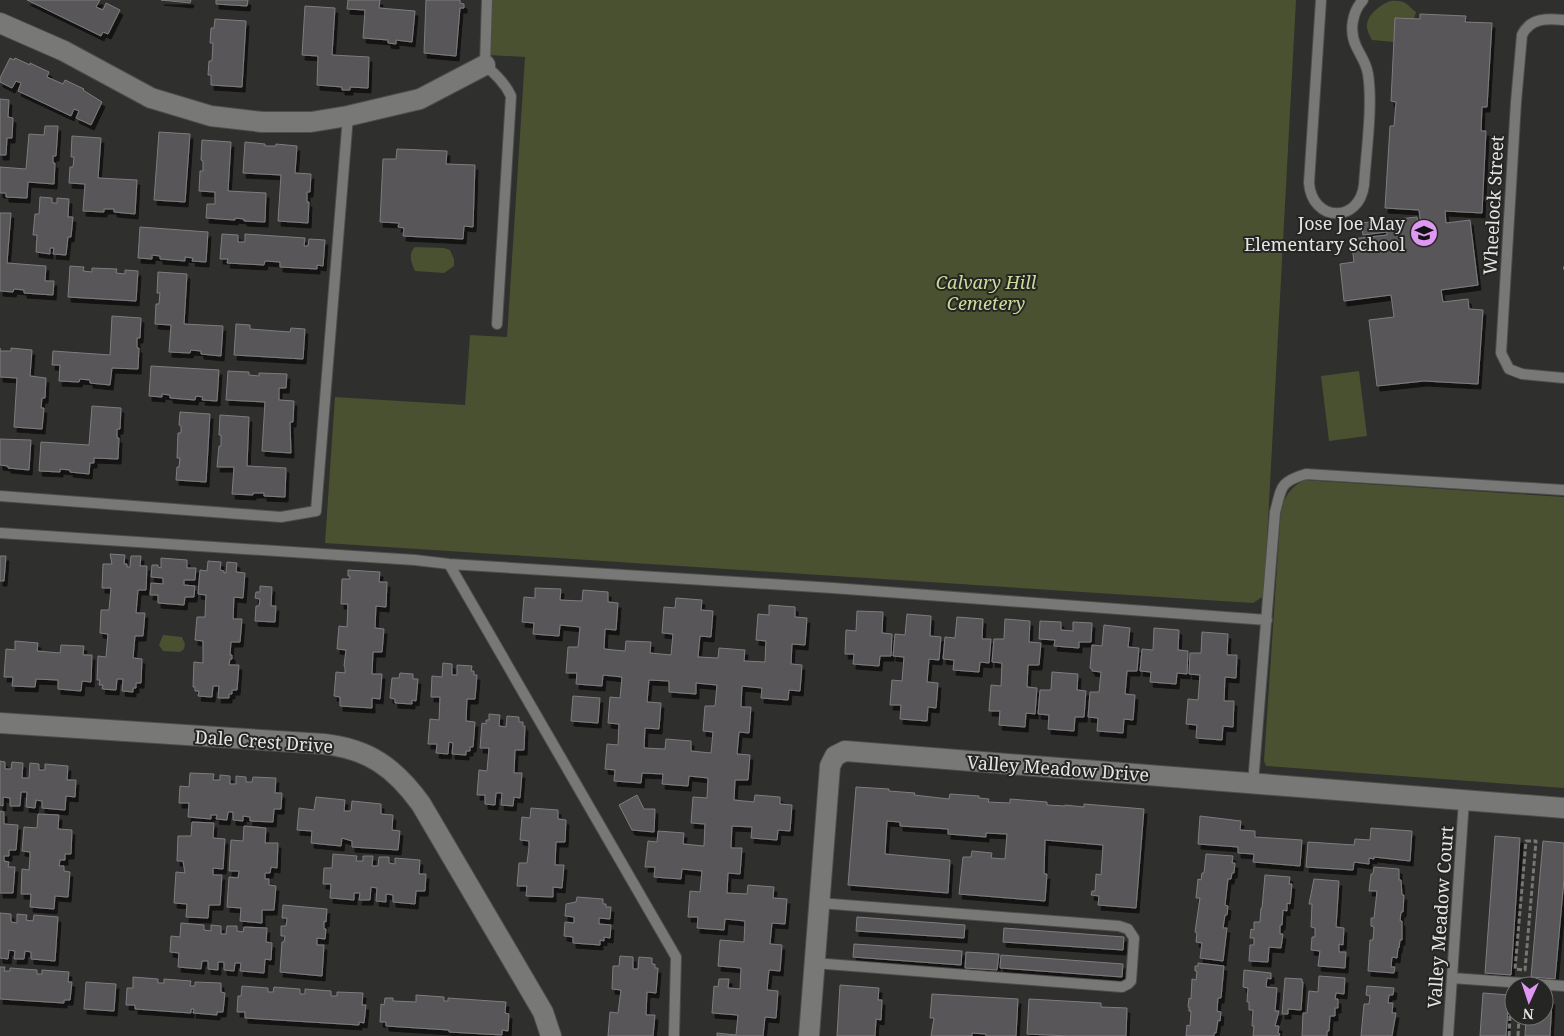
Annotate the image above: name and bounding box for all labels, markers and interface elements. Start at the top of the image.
street label: Wheelock Street [1477,135,1509,275]
place label: Jose Joe May Elementary School [1244,211,1406,256]
school or university icon: Jose Joe May Elementary School [1409,218,1439,248]
park label: Calvary Hill Cemetery [936,270,1037,315]
street label: Dale Crest Drive [194,724,334,758]
street label: Valley Meadow Drive [966,750,1150,786]
street label: Valley Meadow Court [1422,825,1458,1009]
north arrow [1504,976,1554,1026]
text: N [1522,1005,1534,1024]

